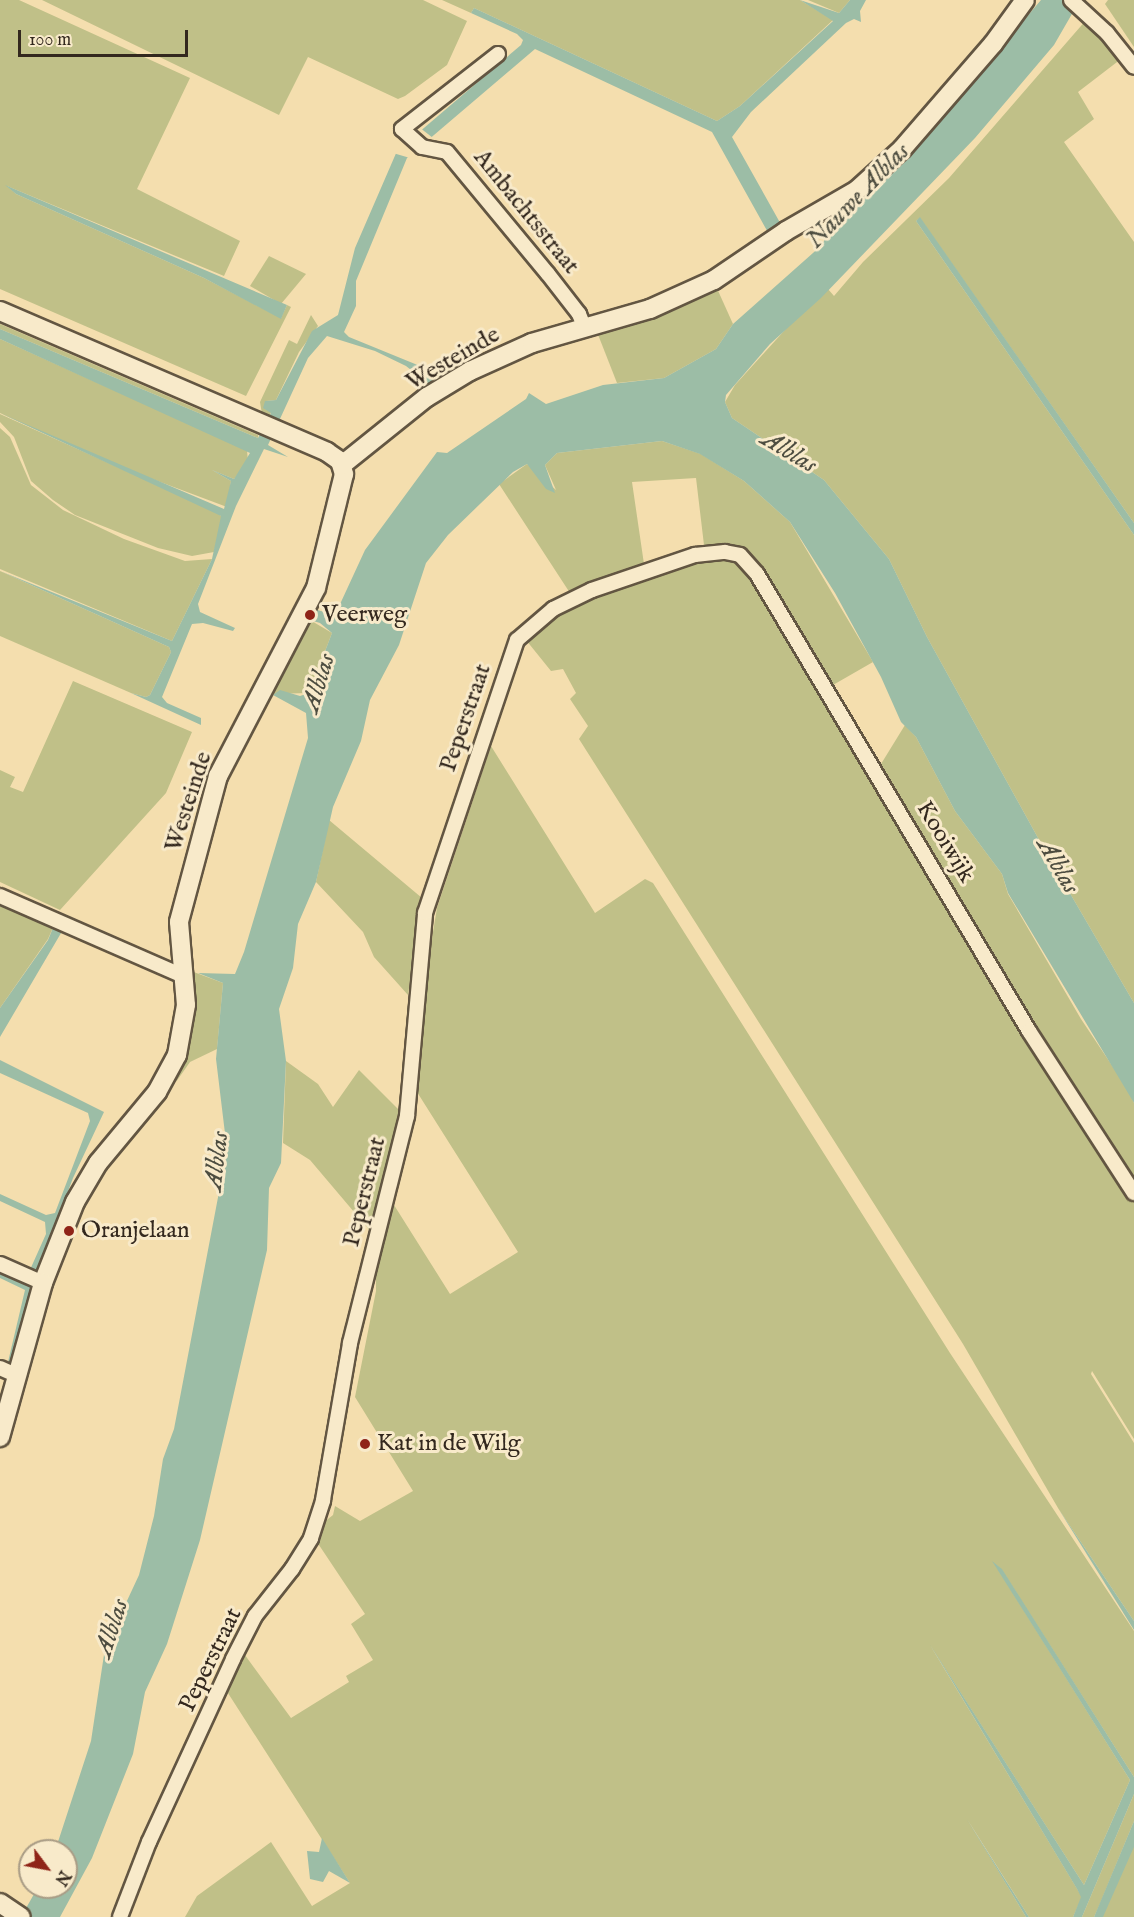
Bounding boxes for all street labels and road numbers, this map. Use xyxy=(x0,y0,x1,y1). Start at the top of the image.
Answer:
street label: Ambachtsstraat xyxy=(467,144,585,280)
street label: Westeinde xyxy=(401,321,505,397)
street label: Peperstraat xyxy=(434,660,498,776)
street label: Westeinde xyxy=(159,748,219,856)
street label: Kooiwijk xyxy=(910,796,980,888)
street label: Peperstraat xyxy=(337,1134,393,1250)
street label: Peperstraat xyxy=(174,1603,248,1717)

